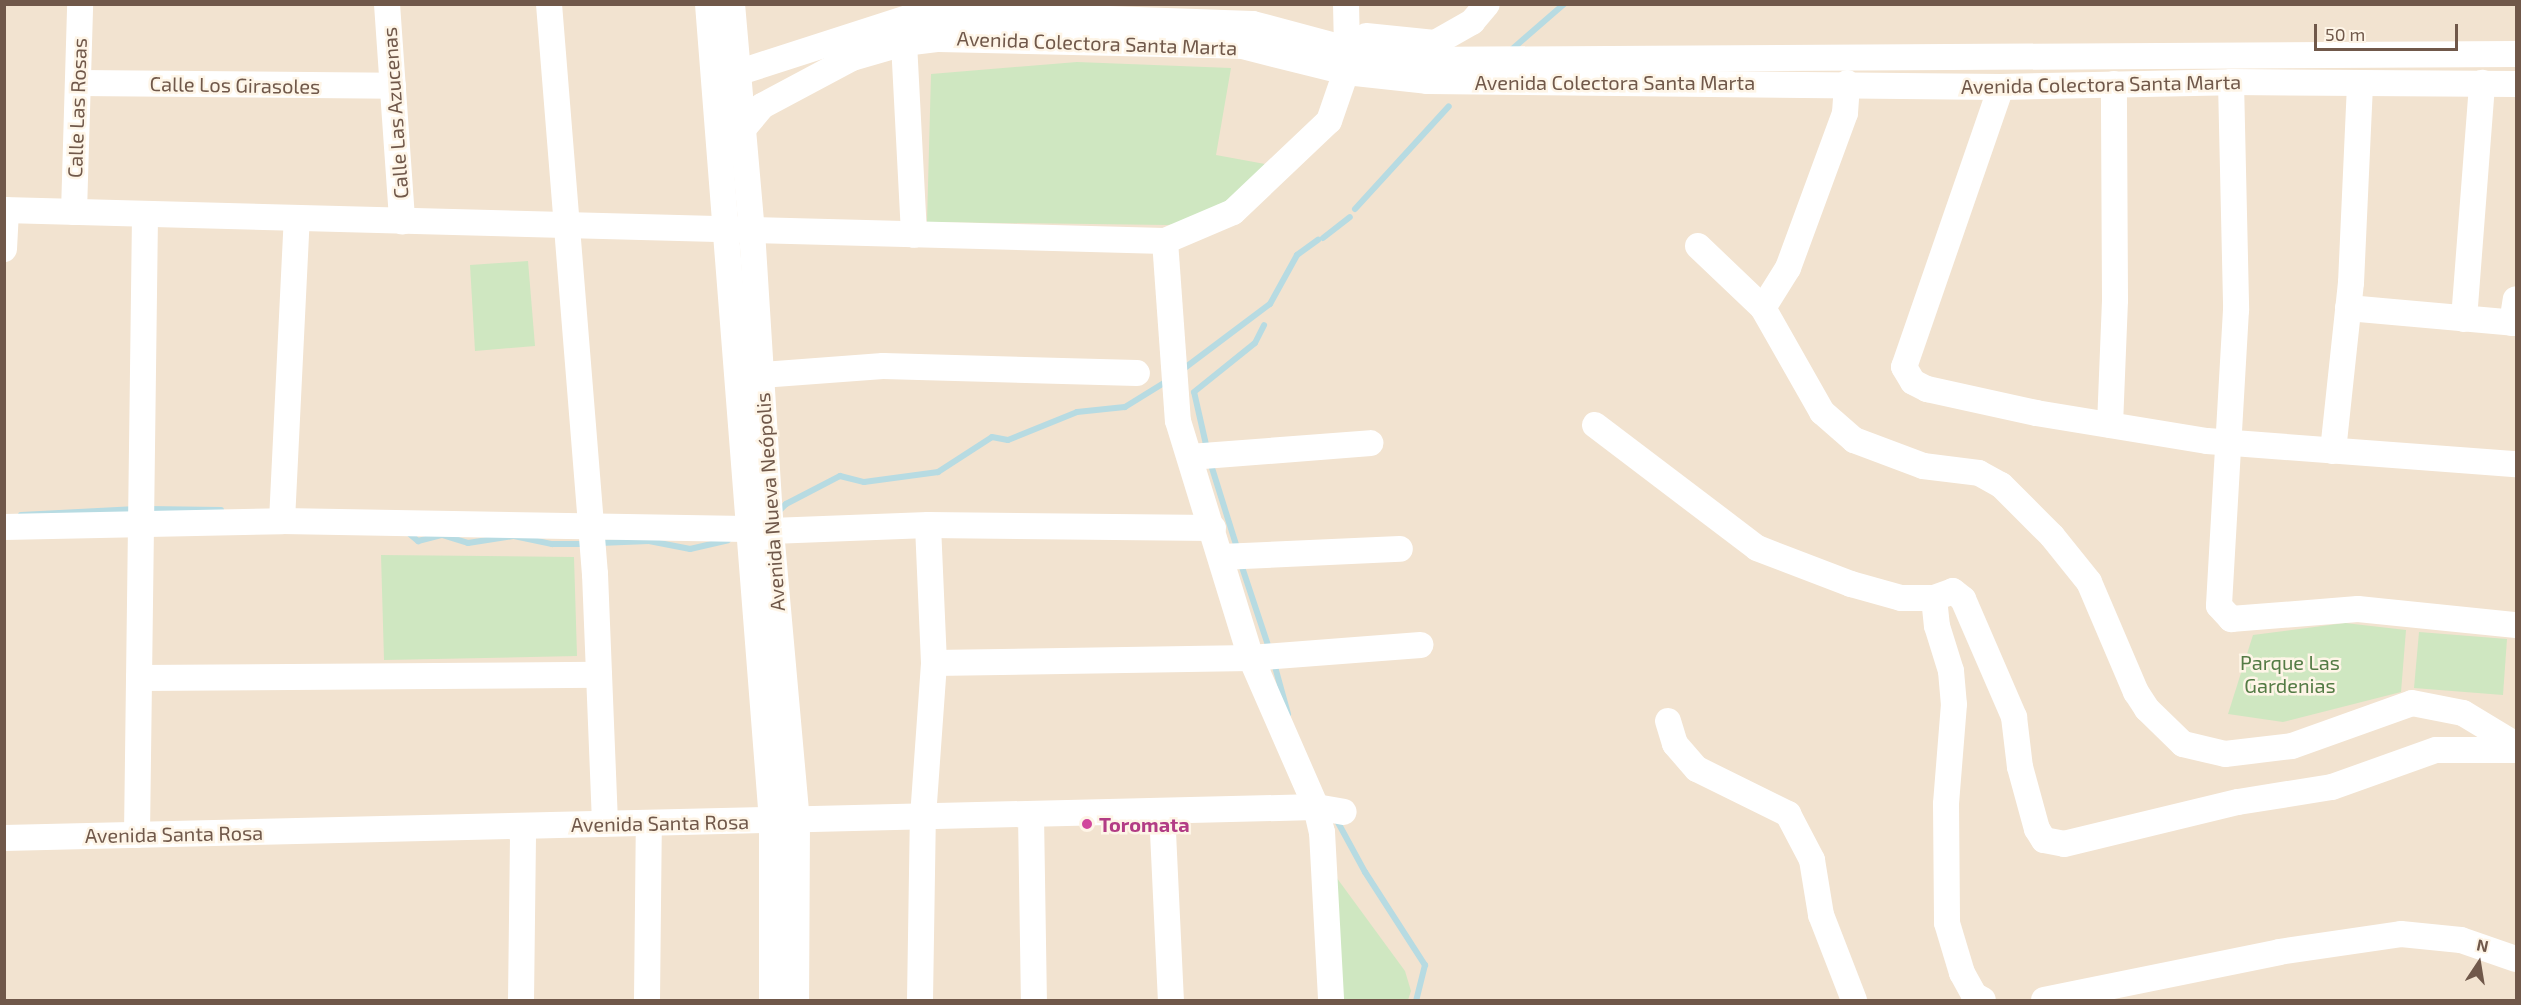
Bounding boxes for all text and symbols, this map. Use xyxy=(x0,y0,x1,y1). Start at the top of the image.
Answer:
scale bar xyxy=(2317,12,2461,50)
text: 50 m xyxy=(2325,23,2365,45)
street label: Calle Las Azucenas xyxy=(377,26,413,200)
street label: Avenida Colectora Santa Marta xyxy=(956,26,1238,60)
street label: Calle Las Rosas xyxy=(63,37,91,179)
street label: Avenida Colectora Santa Marta xyxy=(1475,70,1755,94)
street label: Avenida Colectora Santa Marta xyxy=(1961,70,2241,98)
street label: Calle Los Girasoles xyxy=(150,72,320,98)
street label: Avenida Nueva Neópolis xyxy=(750,392,790,612)
park label: Parque Las Gardenias xyxy=(2240,651,2340,698)
street label: Avenida Santa Rosa xyxy=(571,809,749,837)
place label: Toromata xyxy=(1099,812,1190,836)
marker: Toromata xyxy=(1080,817,1094,831)
street label: Avenida Santa Rosa xyxy=(85,820,263,848)
north arrow xyxy=(2449,933,2509,993)
text: N xyxy=(2475,934,2490,955)

